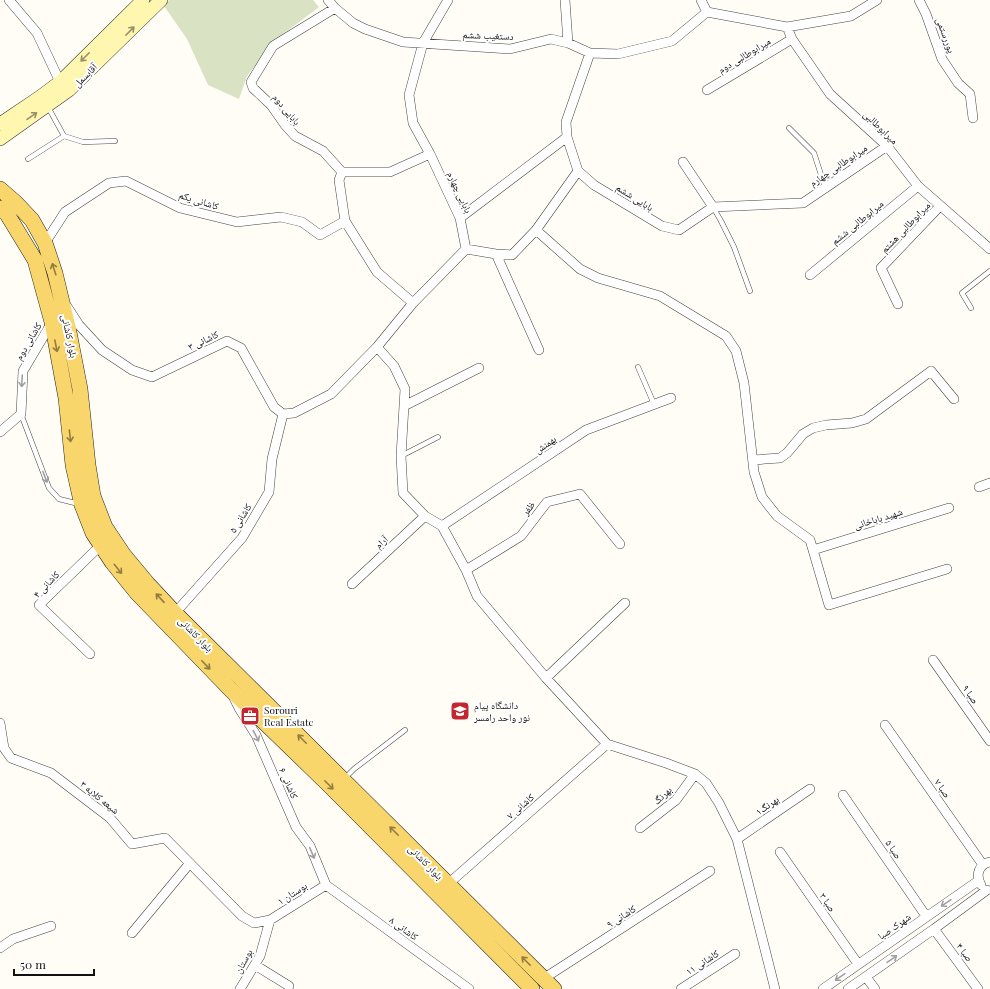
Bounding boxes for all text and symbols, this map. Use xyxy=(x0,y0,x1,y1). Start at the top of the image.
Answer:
street label: پوررستمی xyxy=(933,15,959,55)
one-way arrow xyxy=(125,26,135,36)
street label: دستغیب ششم xyxy=(462,27,514,44)
street label: میرابوطالبی دوم xyxy=(715,34,774,77)
one-way arrow xyxy=(81,52,90,62)
street label: آقابسمل xyxy=(70,60,100,90)
street label: بابایی دوم xyxy=(269,90,304,129)
street label: میرابوطالبی xyxy=(861,107,902,147)
one-way arrow xyxy=(26,112,37,120)
street label: میرابوطالبی چهارم xyxy=(806,140,871,190)
street label: بابایی چهارم xyxy=(443,169,476,216)
street label: بابایی ششم xyxy=(613,180,657,215)
street label: کاشانی یکم xyxy=(177,187,221,214)
street label: میرابوطالبی ششم xyxy=(828,196,887,248)
street label: میرابوطالبی هشتم xyxy=(877,198,934,256)
one-way arrow xyxy=(50,263,57,276)
street label: بلوار کاشانی xyxy=(59,313,81,359)
street label: کاشانی دوم xyxy=(11,320,46,363)
street label: کاشانی ۳ xyxy=(185,327,221,353)
one-way arrow xyxy=(53,339,61,352)
one-way arrow xyxy=(19,374,26,387)
one-way arrow xyxy=(66,429,74,442)
street label: بهمنش xyxy=(531,431,559,456)
one-way arrow xyxy=(41,470,49,482)
street label: ظفر xyxy=(517,498,538,519)
street label: کاشانی ۵ xyxy=(225,501,255,535)
street label: شهید باباخانی xyxy=(852,504,904,532)
street label: آرام xyxy=(371,532,392,552)
one-way arrow xyxy=(114,564,122,575)
street label: کاشانی ۴ xyxy=(30,567,62,601)
one-way arrow xyxy=(155,593,165,603)
street label: بلوار کاشانی xyxy=(175,613,217,655)
one-way arrow xyxy=(201,660,211,670)
street label: صبا ۹ xyxy=(959,682,983,706)
place label: دانشگاه پیام نور واحد رامسر xyxy=(473,698,530,724)
school or university icon: دانشگاه پیام نور واحد رامسر xyxy=(449,700,471,722)
place label: Sorouri Real Estate xyxy=(264,703,314,729)
office icon: Sorouri Real Estate xyxy=(239,705,261,727)
one-way arrow xyxy=(252,730,260,742)
one-way arrow xyxy=(297,734,307,744)
street label: کاشانی ۶ xyxy=(276,765,302,801)
street label: صبا ۷ xyxy=(931,776,955,800)
street label: شیعه کلایه ۳ xyxy=(78,777,123,817)
one-way arrow xyxy=(324,781,334,790)
street label: بهرنگ xyxy=(650,783,675,807)
street label: کاشانی ۷ xyxy=(503,790,537,822)
street label: ۱بهرنگ xyxy=(752,792,782,818)
one-way arrow xyxy=(389,826,399,836)
street label: صبا ۵ xyxy=(883,837,906,861)
street label: بلوار کاشانی xyxy=(405,841,447,883)
one-way arrow xyxy=(309,846,317,858)
street label: بوستان ۱ xyxy=(274,878,310,908)
street label: صبا ۳ xyxy=(816,890,840,914)
one-way arrow xyxy=(941,899,952,907)
street label: کاشانی ۹ xyxy=(604,901,638,931)
street label: شهرک صبا xyxy=(875,909,914,942)
street label: کاشانی ۸ xyxy=(387,913,421,943)
street label: صبا ۴ xyxy=(953,940,977,964)
street label: بوستان xyxy=(231,946,256,976)
street label: کاشانی ۱۱ xyxy=(683,946,721,978)
scale bar xyxy=(14,951,94,977)
one-way arrow xyxy=(886,955,897,963)
text: 50 m xyxy=(20,956,46,972)
one-way arrow xyxy=(521,956,531,966)
one-way arrow xyxy=(834,973,845,981)

